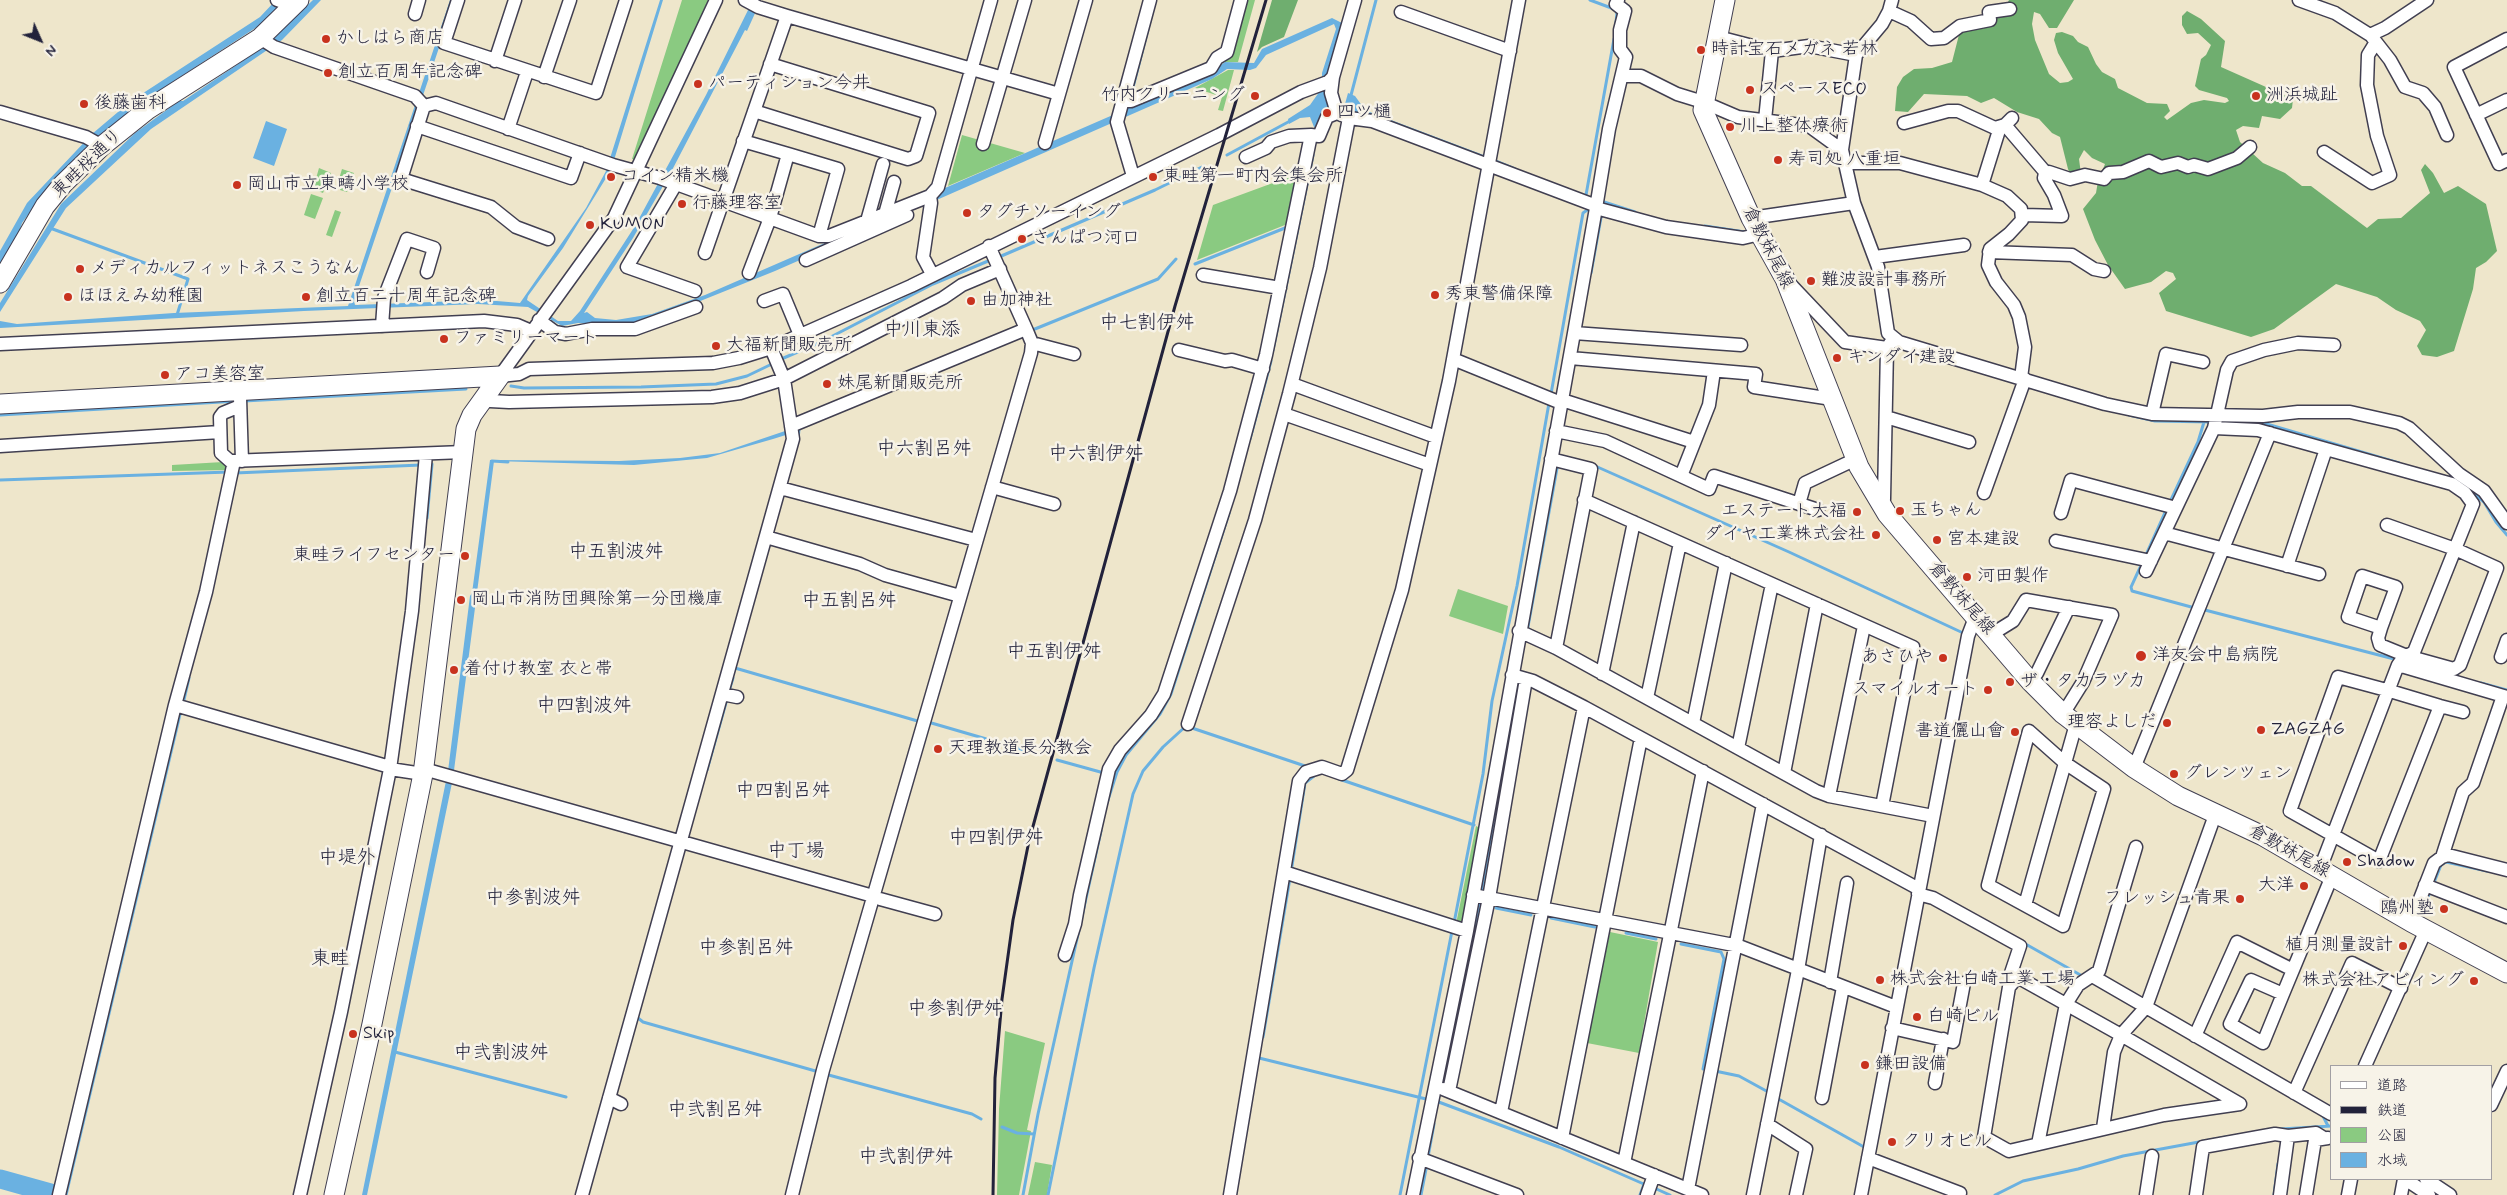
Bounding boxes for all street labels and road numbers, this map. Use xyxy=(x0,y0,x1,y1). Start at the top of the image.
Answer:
street label: 東畦桜通り xyxy=(48,125,128,203)
street label: 倉敷妹尾線 xyxy=(1737,203,1797,293)
street label: 倉敷妹尾線 xyxy=(1923,558,1999,640)
street label: 倉敷妹尾線 xyxy=(2244,821,2334,883)

